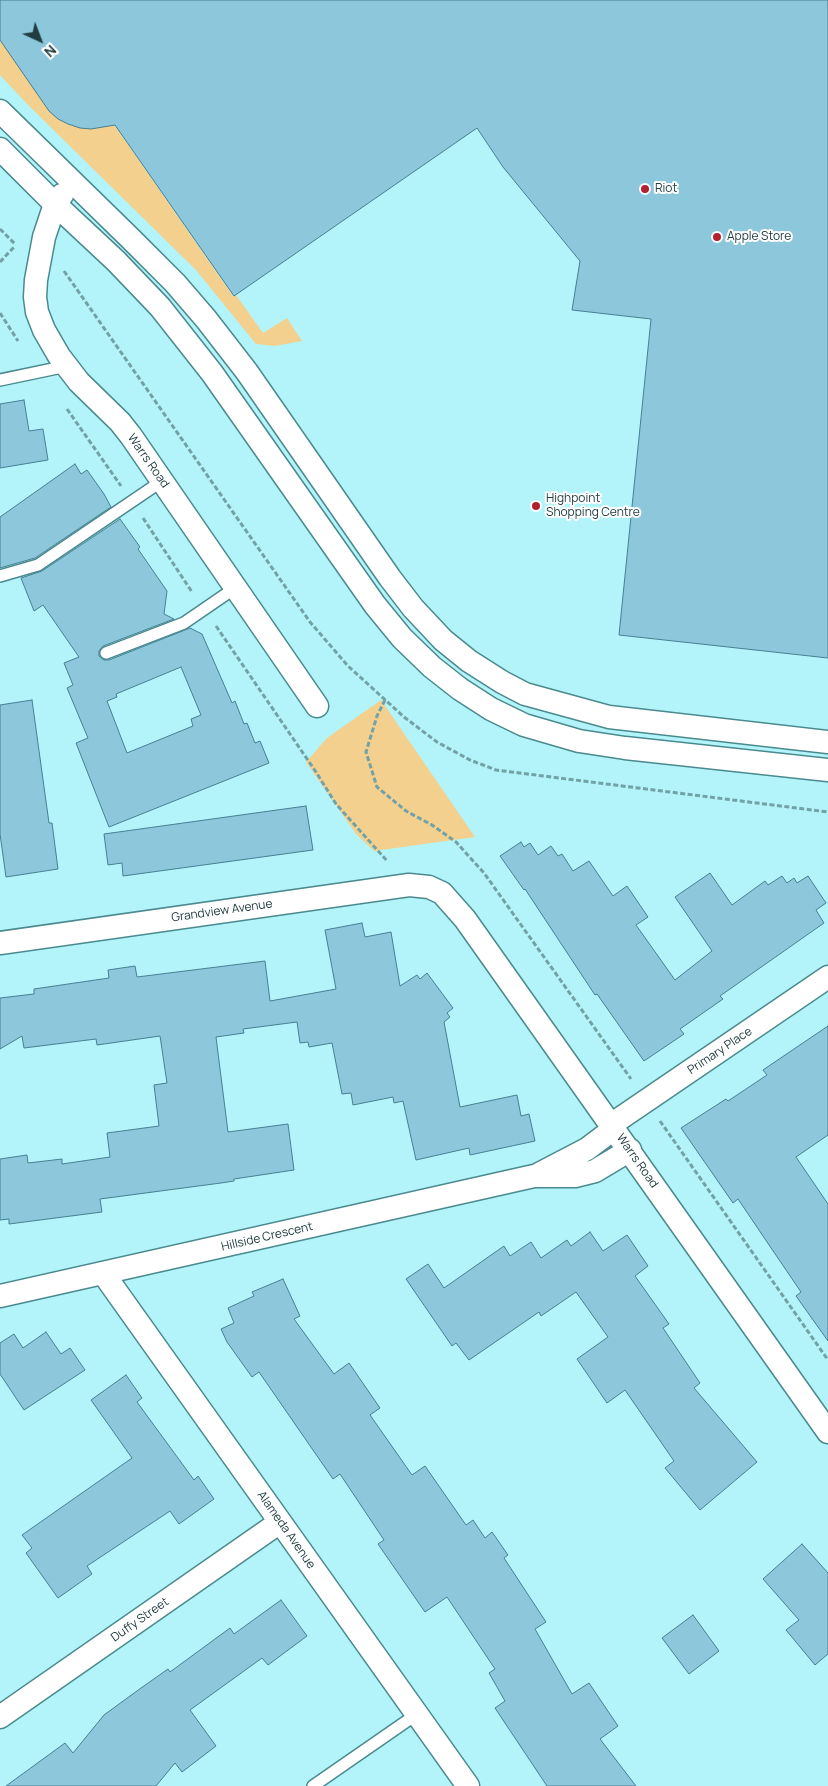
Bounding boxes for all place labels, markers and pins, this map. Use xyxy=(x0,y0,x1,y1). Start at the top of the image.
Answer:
place label: Riot xyxy=(655,182,677,196)
marker: Riot xyxy=(639,183,651,195)
place label: Apple Store xyxy=(727,230,791,244)
marker: Apple Store xyxy=(711,231,723,243)
place label: Highpoint Shopping Centre xyxy=(546,492,640,520)
marker: Highpoint Shopping Centre xyxy=(530,500,542,512)

